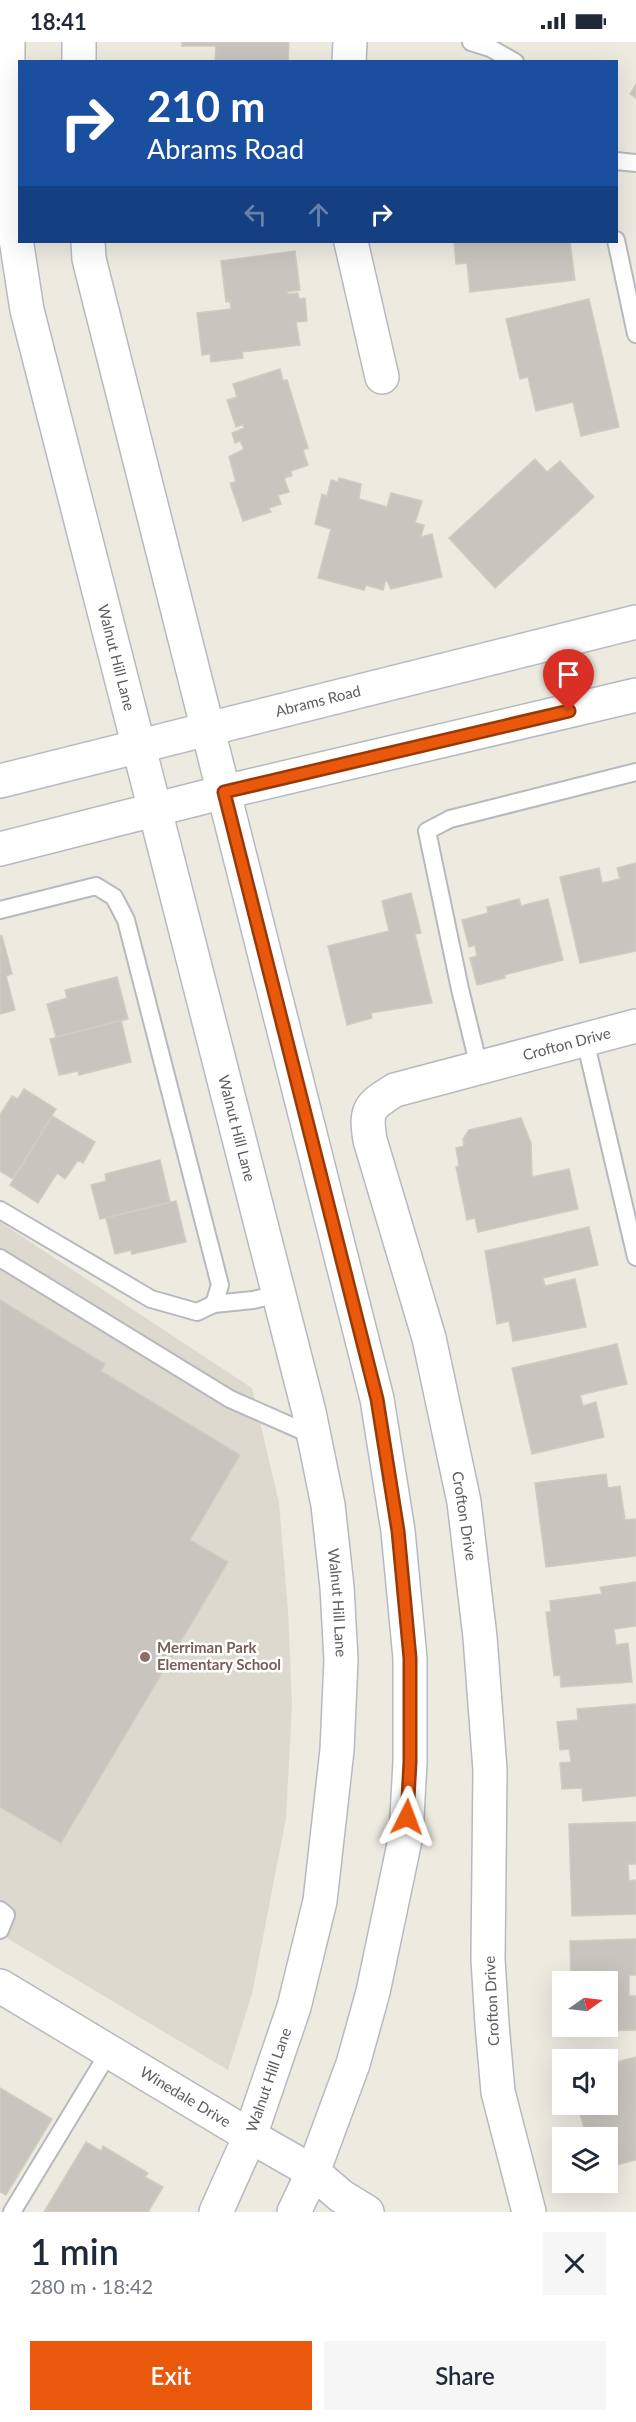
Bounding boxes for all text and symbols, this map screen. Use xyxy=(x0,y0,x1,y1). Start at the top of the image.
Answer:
text: 18:41 xyxy=(30,8,87,35)
text: 210 m xyxy=(147,81,265,131)
icon: right xyxy=(48,84,126,162)
text: Abrams Road xyxy=(147,132,304,165)
icon: left xyxy=(239,198,272,231)
icon: ahead xyxy=(302,198,335,231)
icon: right xyxy=(365,198,398,231)
street label: Walnut Hill Lane xyxy=(95,602,139,712)
pin xyxy=(543,649,594,711)
icon: arrive xyxy=(552,658,585,691)
street label: Abrams Road xyxy=(273,681,363,720)
street label: Crofton Drive xyxy=(521,1023,612,1064)
street label: Walnut Hill Lane xyxy=(215,1073,260,1183)
street label: Crofton Drive xyxy=(449,1470,481,1562)
street label: Walnut Hill Lane xyxy=(325,1547,351,1658)
place label: Merriman Park Elementary School xyxy=(157,1638,281,1673)
marker: Merriman Park Elementary School xyxy=(138,1650,152,1664)
position arrow xyxy=(375,1785,439,1849)
street label: Crofton Drive xyxy=(480,1955,502,2047)
north arrow xyxy=(552,1971,618,2037)
map controls xyxy=(552,1971,618,2193)
street label: Walnut Hill Lane xyxy=(242,2025,294,2134)
button: sound xyxy=(552,2049,618,2115)
street label: Winedale Drive xyxy=(137,2062,234,2130)
button: layers xyxy=(552,2127,618,2193)
text: 1 min xyxy=(30,2229,119,2273)
button: close xyxy=(543,2232,606,2295)
text: 280 m · 18:42 xyxy=(30,2274,153,2298)
button: Exit xyxy=(30,2341,312,2410)
button: Share xyxy=(324,2341,606,2410)

